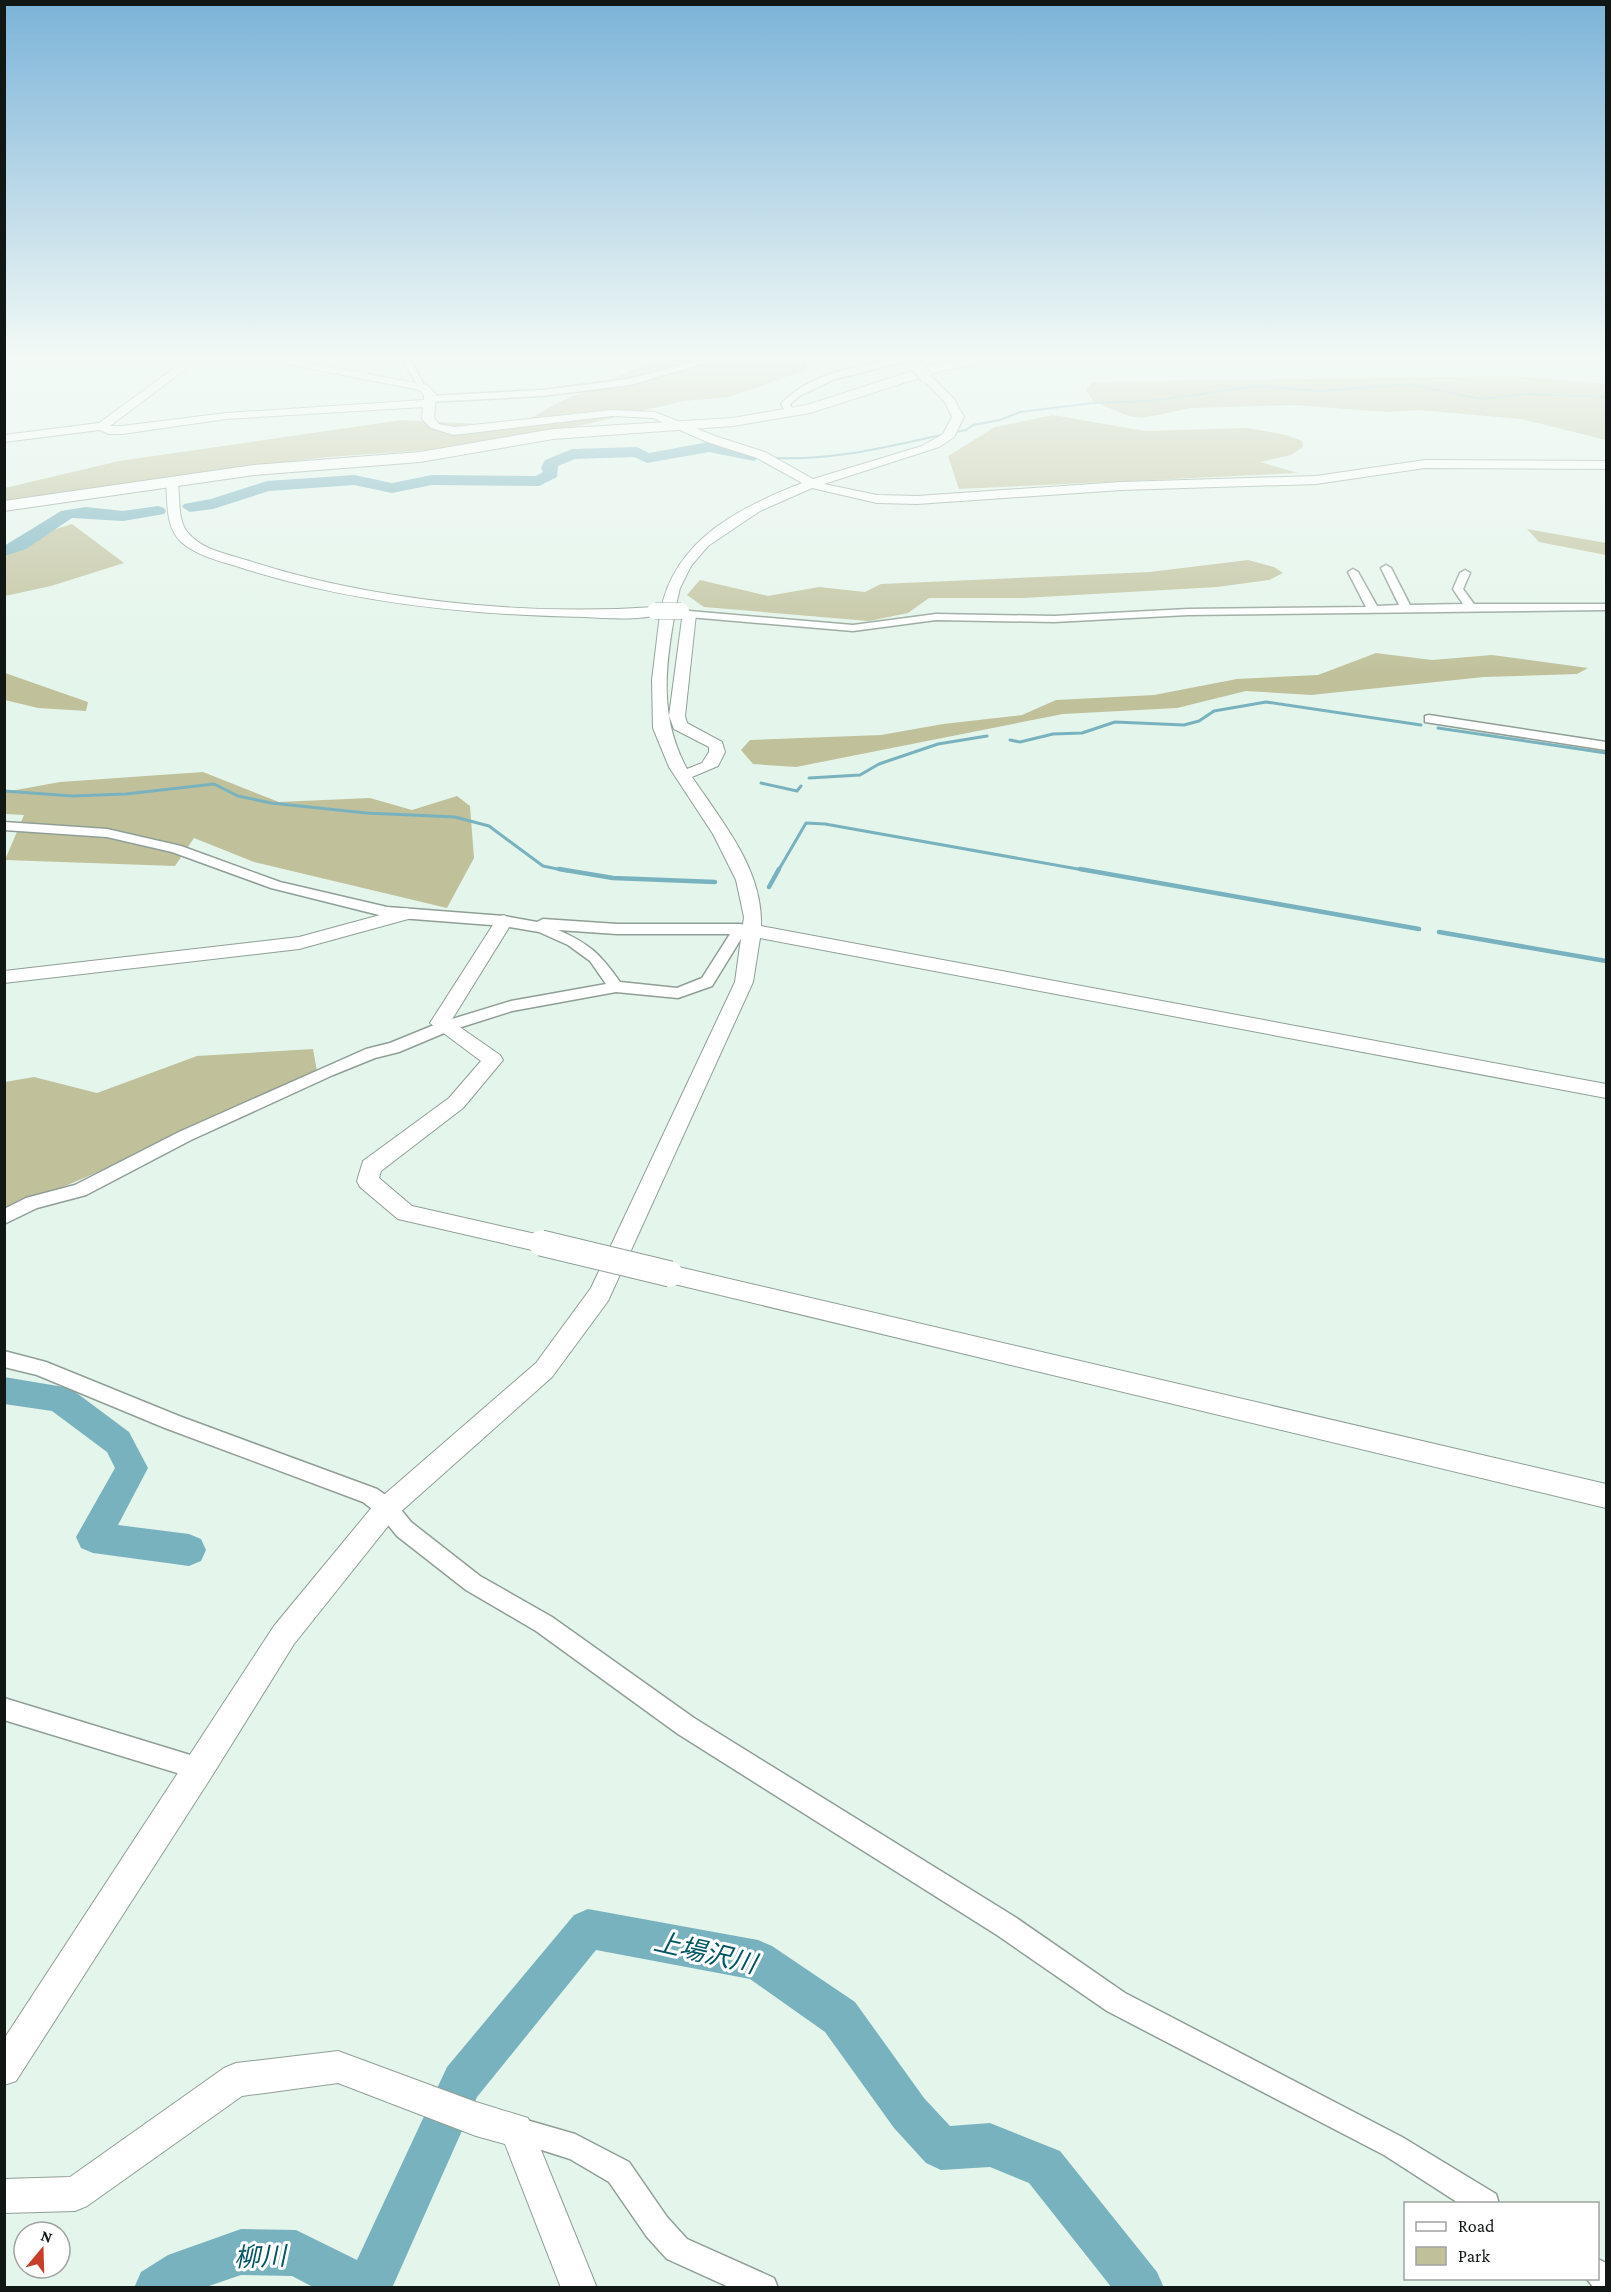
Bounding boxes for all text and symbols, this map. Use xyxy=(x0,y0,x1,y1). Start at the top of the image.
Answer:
water label: 上場沢川 xyxy=(651,1927,762,1979)
legend xyxy=(1404,2202,1599,2280)
text: Road xyxy=(1458,2216,1495,2236)
north arrow xyxy=(12,2220,72,2280)
text: N xyxy=(39,2226,55,2246)
water label: 柳川 xyxy=(234,2241,289,2272)
text: Park xyxy=(1458,2246,1490,2266)

